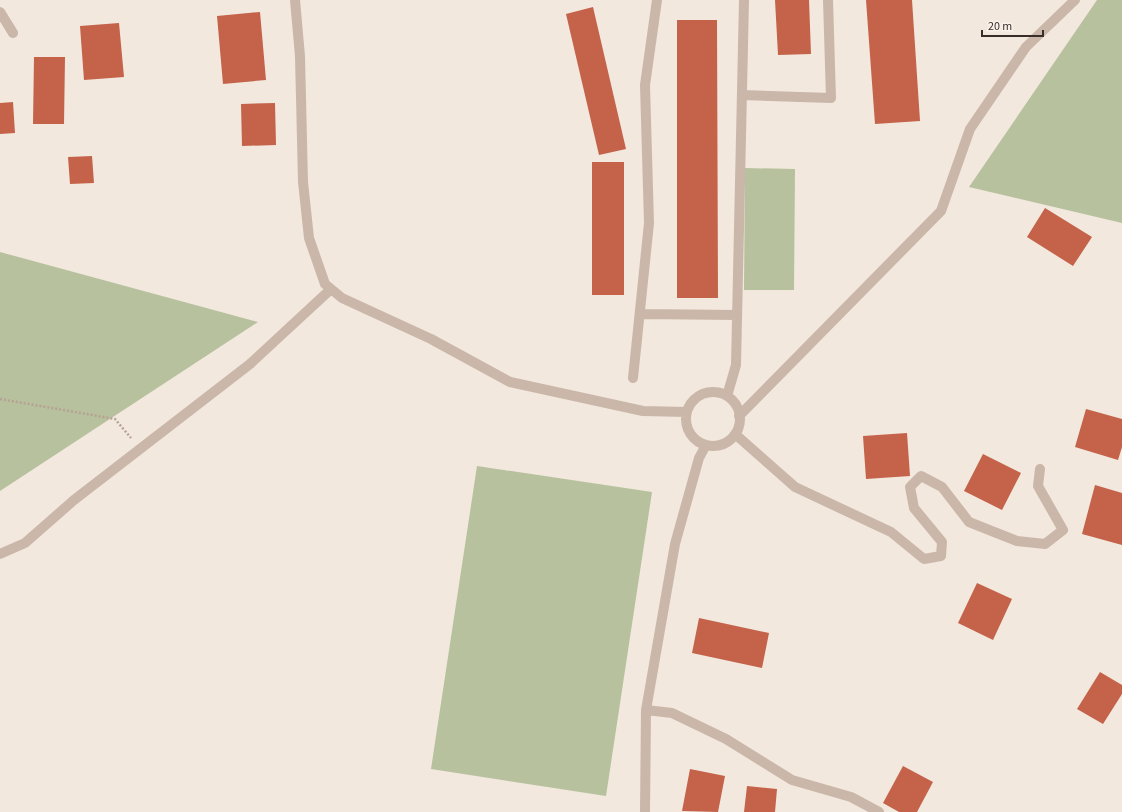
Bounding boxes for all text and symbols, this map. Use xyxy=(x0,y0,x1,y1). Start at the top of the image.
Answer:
scale bar xyxy=(982,12,1043,38)
text: 20 m xyxy=(988,18,1012,35)

